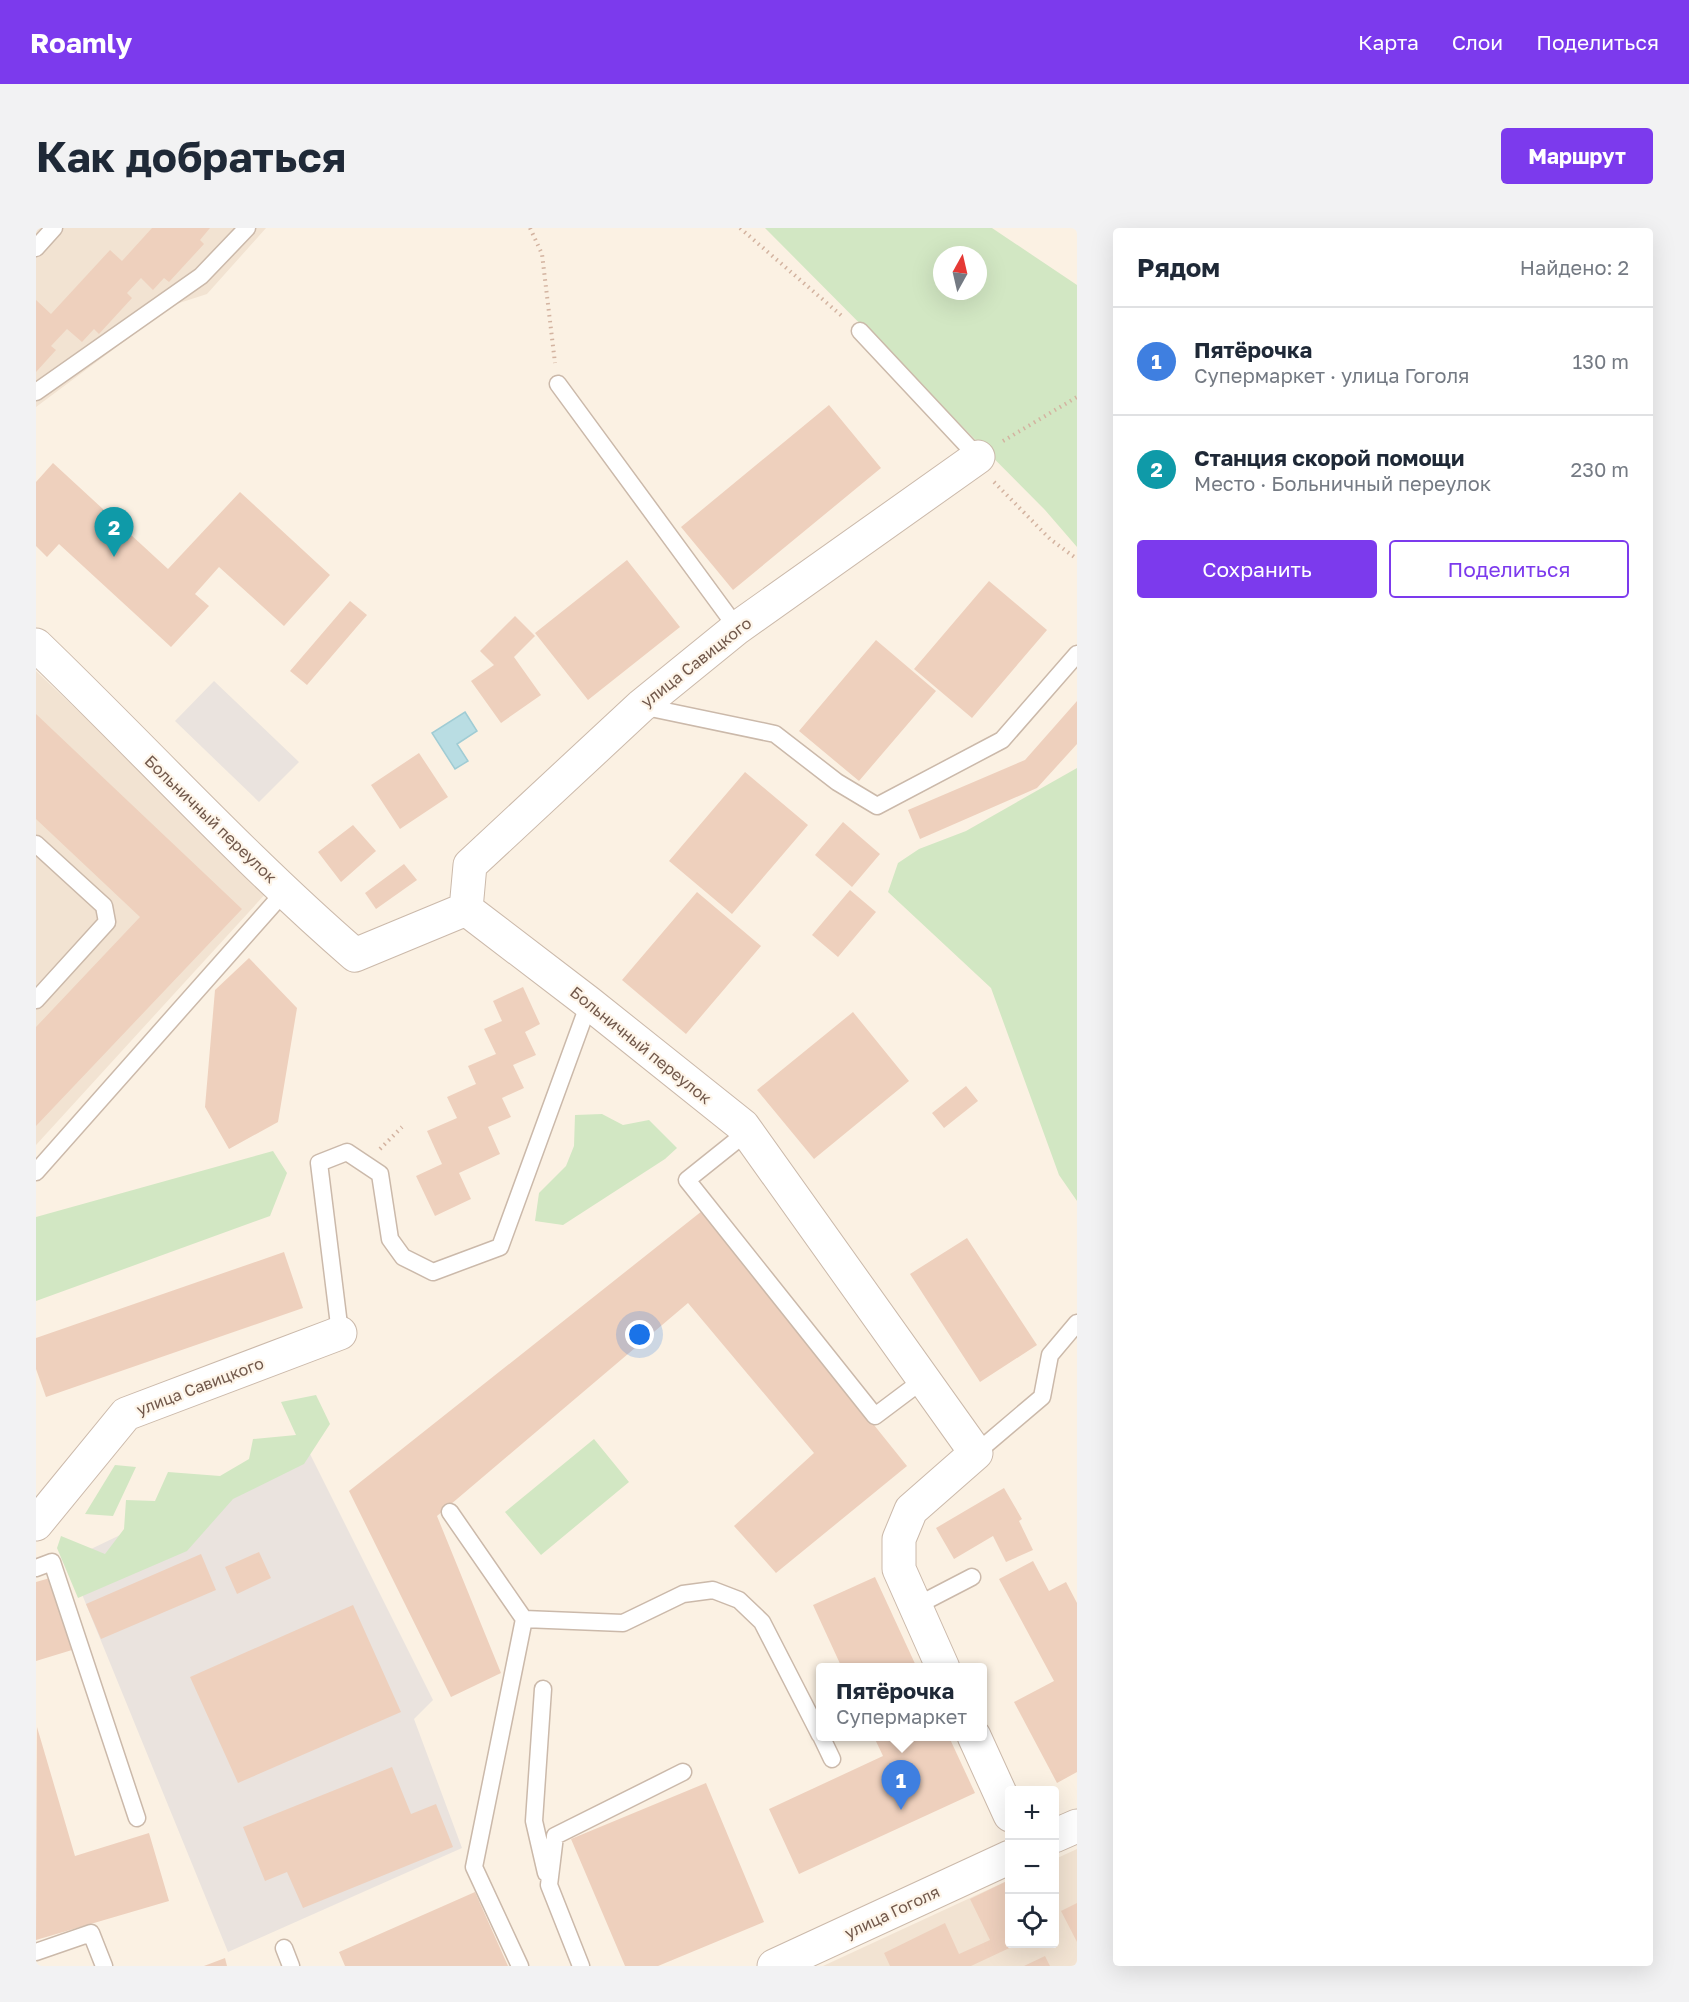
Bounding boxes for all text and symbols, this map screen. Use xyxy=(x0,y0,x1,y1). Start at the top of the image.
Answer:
text: Roamly xyxy=(30,26,132,59)
text: Карта xyxy=(1358,29,1419,55)
text: Слои xyxy=(1452,29,1503,55)
text: Поделиться xyxy=(1536,29,1659,55)
button: Маршрут xyxy=(1501,128,1653,184)
text: Как добраться xyxy=(36,131,346,181)
north arrow xyxy=(933,246,987,300)
text: Рядом xyxy=(1137,252,1220,283)
text: Найдено: 2 xyxy=(1520,255,1629,279)
text: Пятёрочка xyxy=(1194,336,1312,363)
text: 1 xyxy=(1151,349,1162,373)
text: 130 m xyxy=(1573,349,1629,373)
text: Супермаркет · улица Гоголя xyxy=(1194,363,1470,387)
text: Станция скорой помощи xyxy=(1194,444,1464,471)
text: 2 xyxy=(1150,457,1163,481)
text: 230 m xyxy=(1571,457,1629,481)
text: Место · Больничный переулок xyxy=(1194,471,1491,495)
pin: 2 xyxy=(94,508,134,557)
button: Сохранить xyxy=(1137,540,1377,598)
button: Поделиться xyxy=(1389,540,1629,598)
street label: улица Савицкого xyxy=(637,613,755,711)
street label: Больничный переулок xyxy=(141,751,281,887)
street label: Больничный переулок xyxy=(566,982,716,1108)
your location xyxy=(625,1320,654,1349)
street label: улица Савицкого xyxy=(133,1353,267,1419)
popup xyxy=(816,1663,987,1741)
text: Пятёрочка xyxy=(836,1677,954,1704)
text: Супермаркет xyxy=(836,1704,967,1728)
pin: 1 xyxy=(882,1760,920,1810)
map controls xyxy=(1005,1786,1059,1948)
button: + xyxy=(1005,1786,1059,1840)
button: − xyxy=(1005,1840,1059,1894)
street label: улица Гоголя xyxy=(841,1881,943,1943)
button: locate xyxy=(1005,1894,1059,1948)

